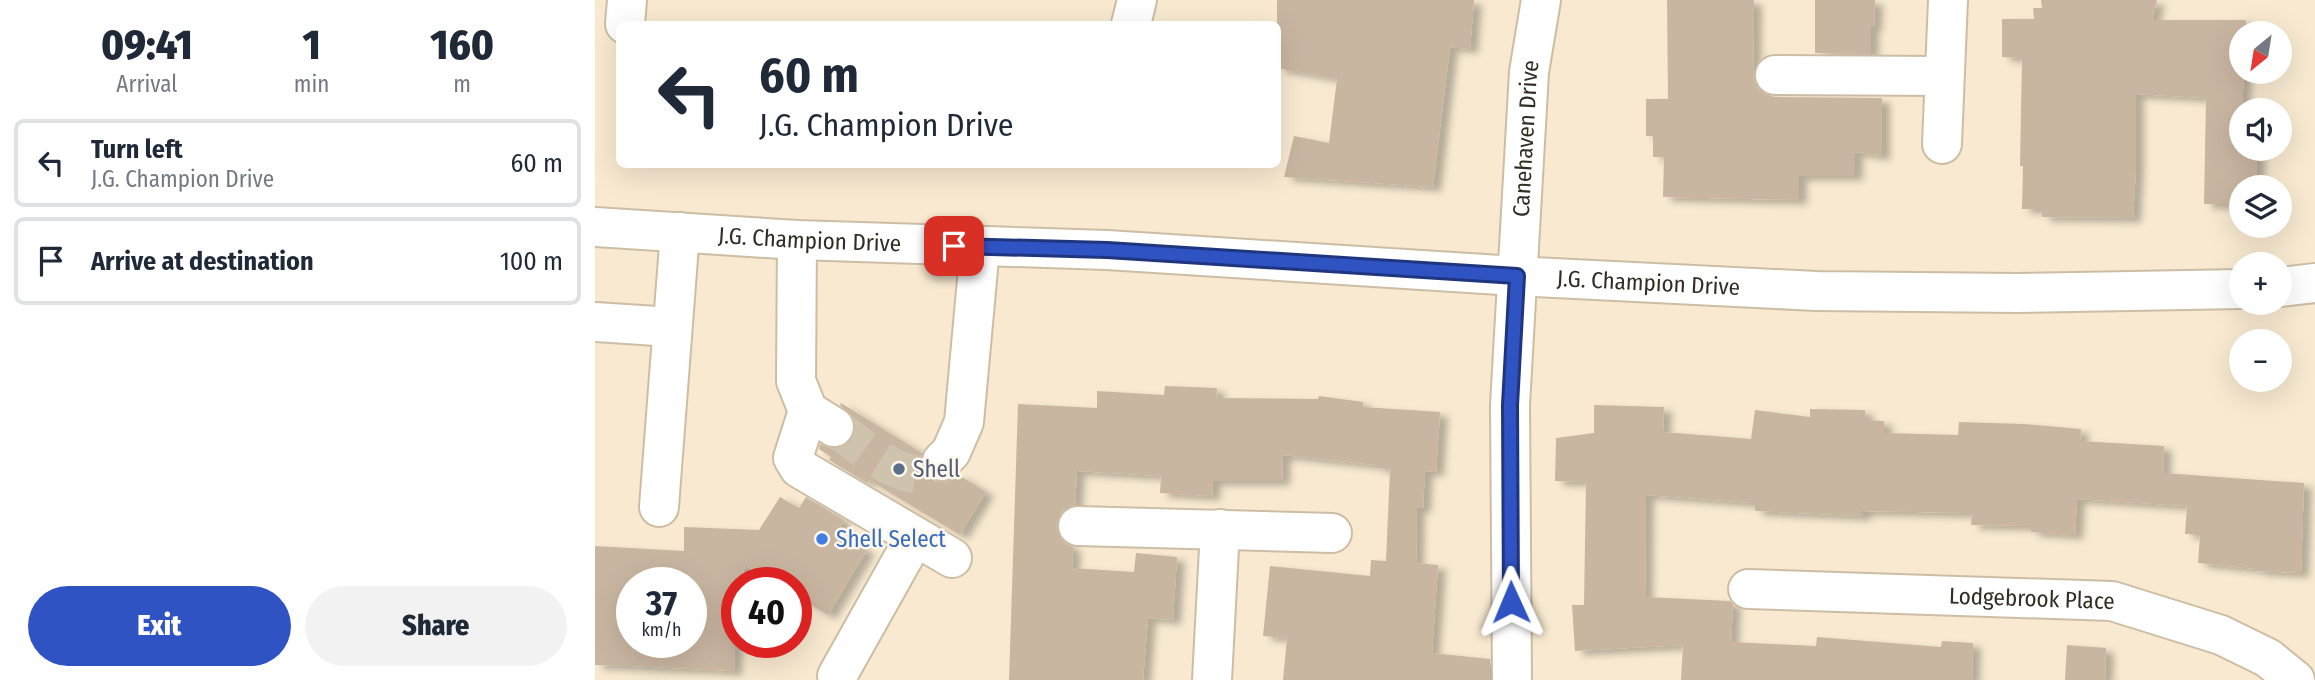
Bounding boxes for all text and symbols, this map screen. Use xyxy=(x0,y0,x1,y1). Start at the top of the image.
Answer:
text: 09:41 xyxy=(101,20,193,70)
text: 1 xyxy=(302,20,321,70)
text: 160 xyxy=(430,20,494,70)
north arrow xyxy=(2229,21,2293,84)
map controls xyxy=(2229,21,2292,392)
text: 60 m xyxy=(759,46,859,105)
icon: left xyxy=(644,49,735,140)
street label: Canehaven Drive xyxy=(1507,58,1545,218)
text: Arrival xyxy=(116,70,177,98)
text: min xyxy=(294,70,329,98)
text: m xyxy=(453,70,471,98)
button: sound xyxy=(2229,98,2292,161)
text: J.G. Champion Drive xyxy=(759,106,1014,144)
text: Turn left xyxy=(91,134,183,165)
icon: left xyxy=(32,144,70,182)
text: 60 m xyxy=(510,148,563,179)
text: J.G. Champion Drive xyxy=(91,165,274,193)
button: layers xyxy=(2229,175,2292,238)
pin xyxy=(924,216,984,276)
street label: J.G. Champion Drive xyxy=(717,221,902,257)
icon: arrive xyxy=(935,227,973,265)
icon: arrive xyxy=(32,242,70,280)
text: Arrive at destination xyxy=(91,246,314,277)
text: 100 m xyxy=(500,246,563,277)
button: + xyxy=(2229,252,2292,315)
street label: J.G. Champion Drive xyxy=(1556,264,1741,301)
button: − xyxy=(2229,329,2292,392)
place label: Shell xyxy=(913,455,960,483)
marker: Shell xyxy=(891,461,907,477)
place label: Shell Select xyxy=(836,525,946,553)
marker: Shell Select xyxy=(814,531,830,547)
position arrow xyxy=(1474,565,1548,639)
speed limit sign: 40 xyxy=(721,567,812,658)
text: 37 xyxy=(646,582,677,624)
street label: Lodgebrook Place xyxy=(1949,582,2115,615)
button: Exit xyxy=(28,586,291,666)
button: Share xyxy=(305,586,567,666)
text: km/h xyxy=(641,619,682,641)

